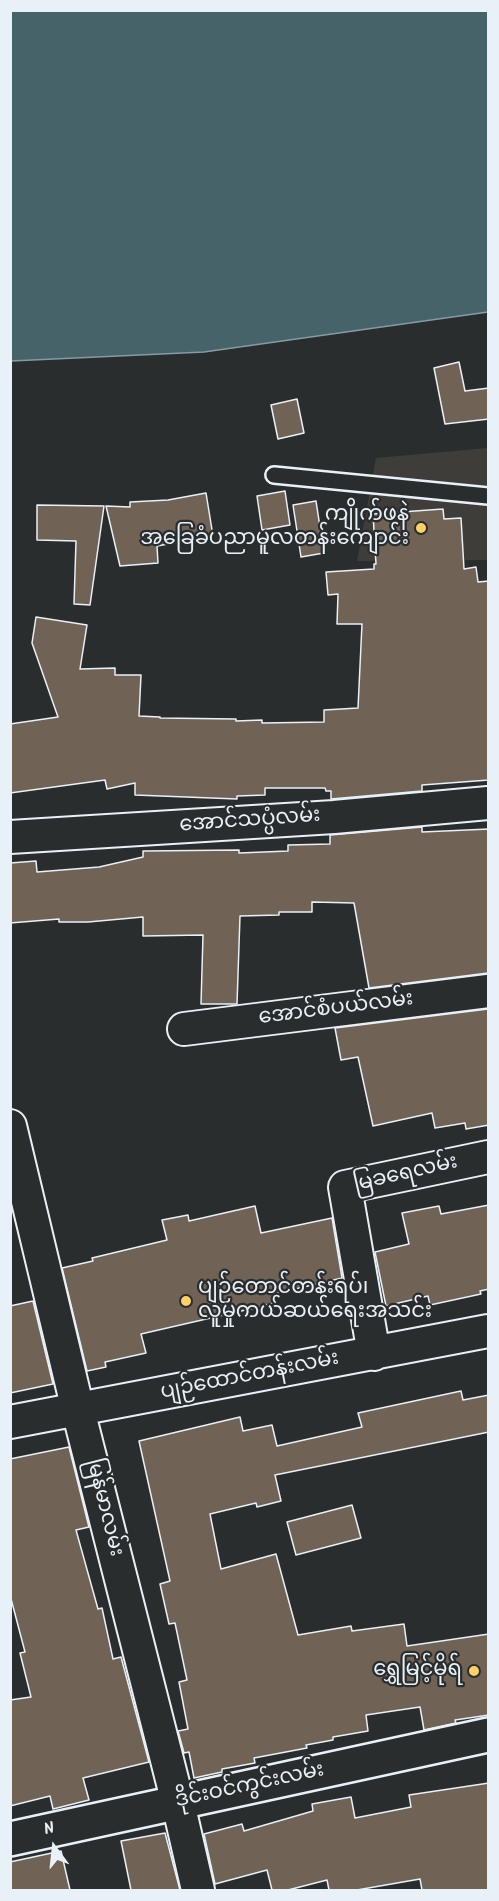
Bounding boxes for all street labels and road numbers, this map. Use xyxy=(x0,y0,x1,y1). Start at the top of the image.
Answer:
street label: အောင်သပ္ပံလမ်း xyxy=(179,804,321,840)
street label: အောင်စံပယ်လမ်း xyxy=(257,988,415,1032)
street label: မြခရေလမ်း xyxy=(352,1151,460,1199)
street label: ပျဉ်ထောင်တန်းလမ်း xyxy=(159,1347,341,1407)
street label: မြန်မာလမ်း xyxy=(79,1457,127,1559)
street label: ဒိုင်းဝင်ကွင်းလမ်း xyxy=(173,1759,327,1815)

